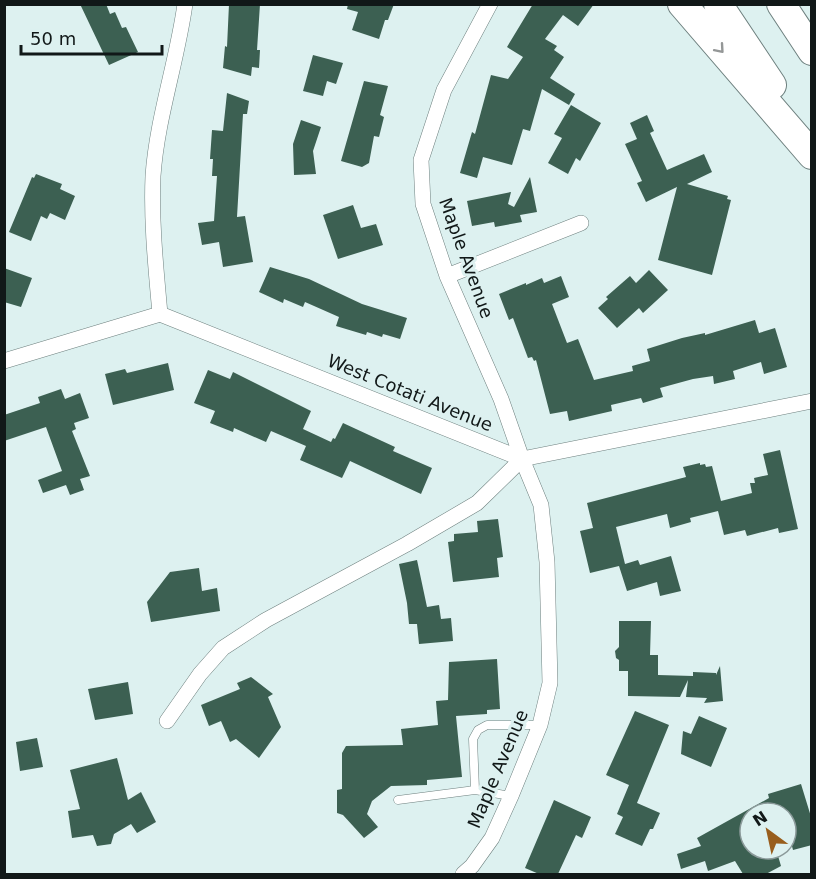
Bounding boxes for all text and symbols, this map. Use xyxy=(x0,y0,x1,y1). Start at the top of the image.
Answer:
scale bar xyxy=(21,18,162,56)
text: 50 m xyxy=(30,28,76,49)
one-way arrow xyxy=(713,42,724,53)
street label: Maple Avenue xyxy=(435,195,498,321)
street label: West Cotati Avenue xyxy=(325,350,496,435)
street label: Maple Avenue xyxy=(463,706,532,831)
north arrow xyxy=(738,801,798,861)
text: N xyxy=(749,807,771,830)

